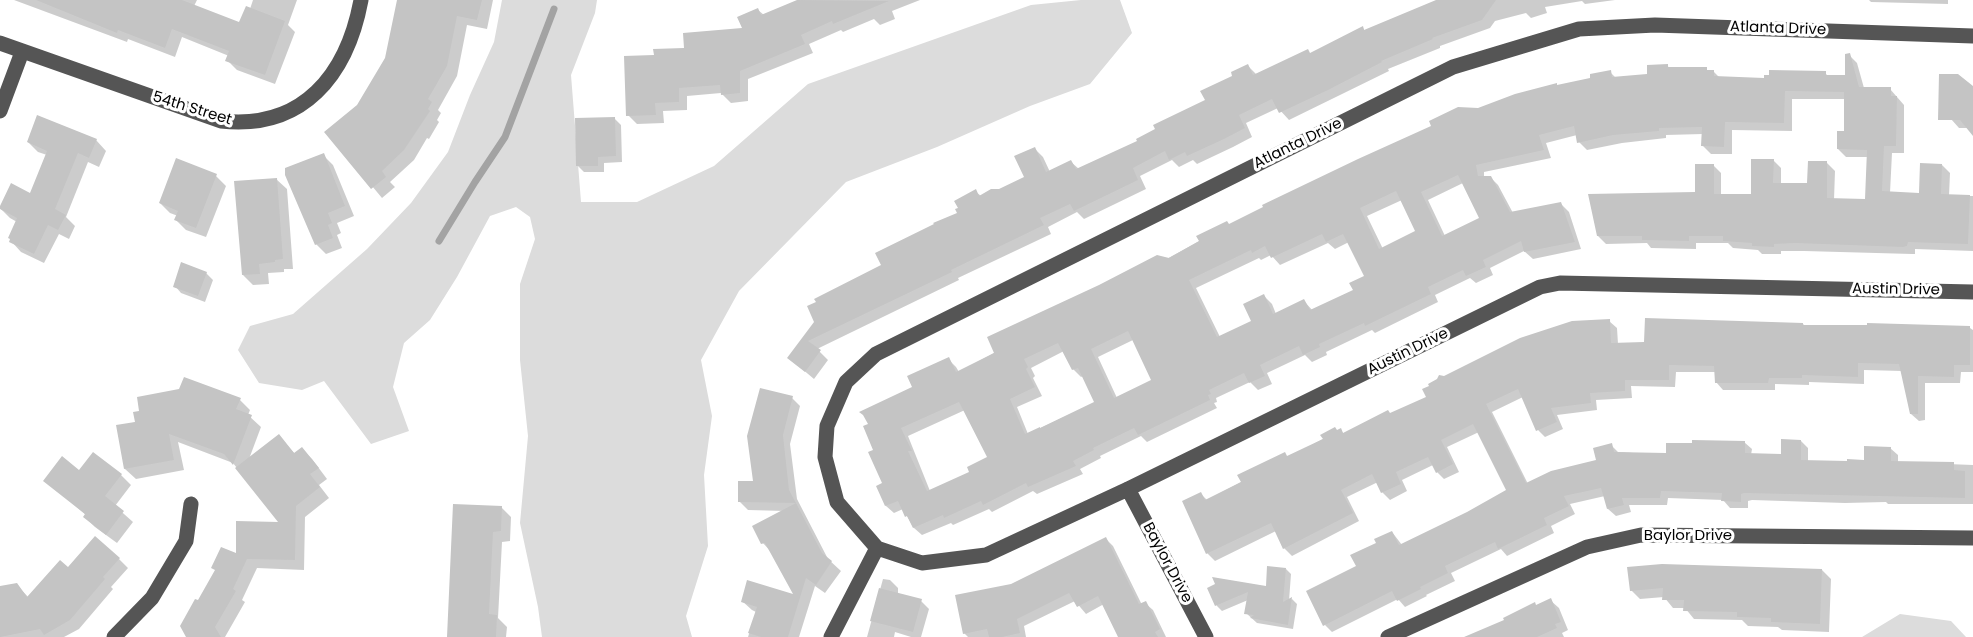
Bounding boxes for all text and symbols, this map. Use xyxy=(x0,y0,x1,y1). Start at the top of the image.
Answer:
street label: Atlanta Drive xyxy=(1730,18,1826,40)
street label: 54th Street xyxy=(150,88,234,130)
street label: Atlanta Drive xyxy=(1251,115,1345,173)
street label: Austin Drive xyxy=(1852,280,1940,300)
street label: Austin Drive xyxy=(1365,325,1451,379)
street label: Baylor Drive xyxy=(1138,520,1196,606)
street label: Baylor Drive xyxy=(1644,527,1732,545)

